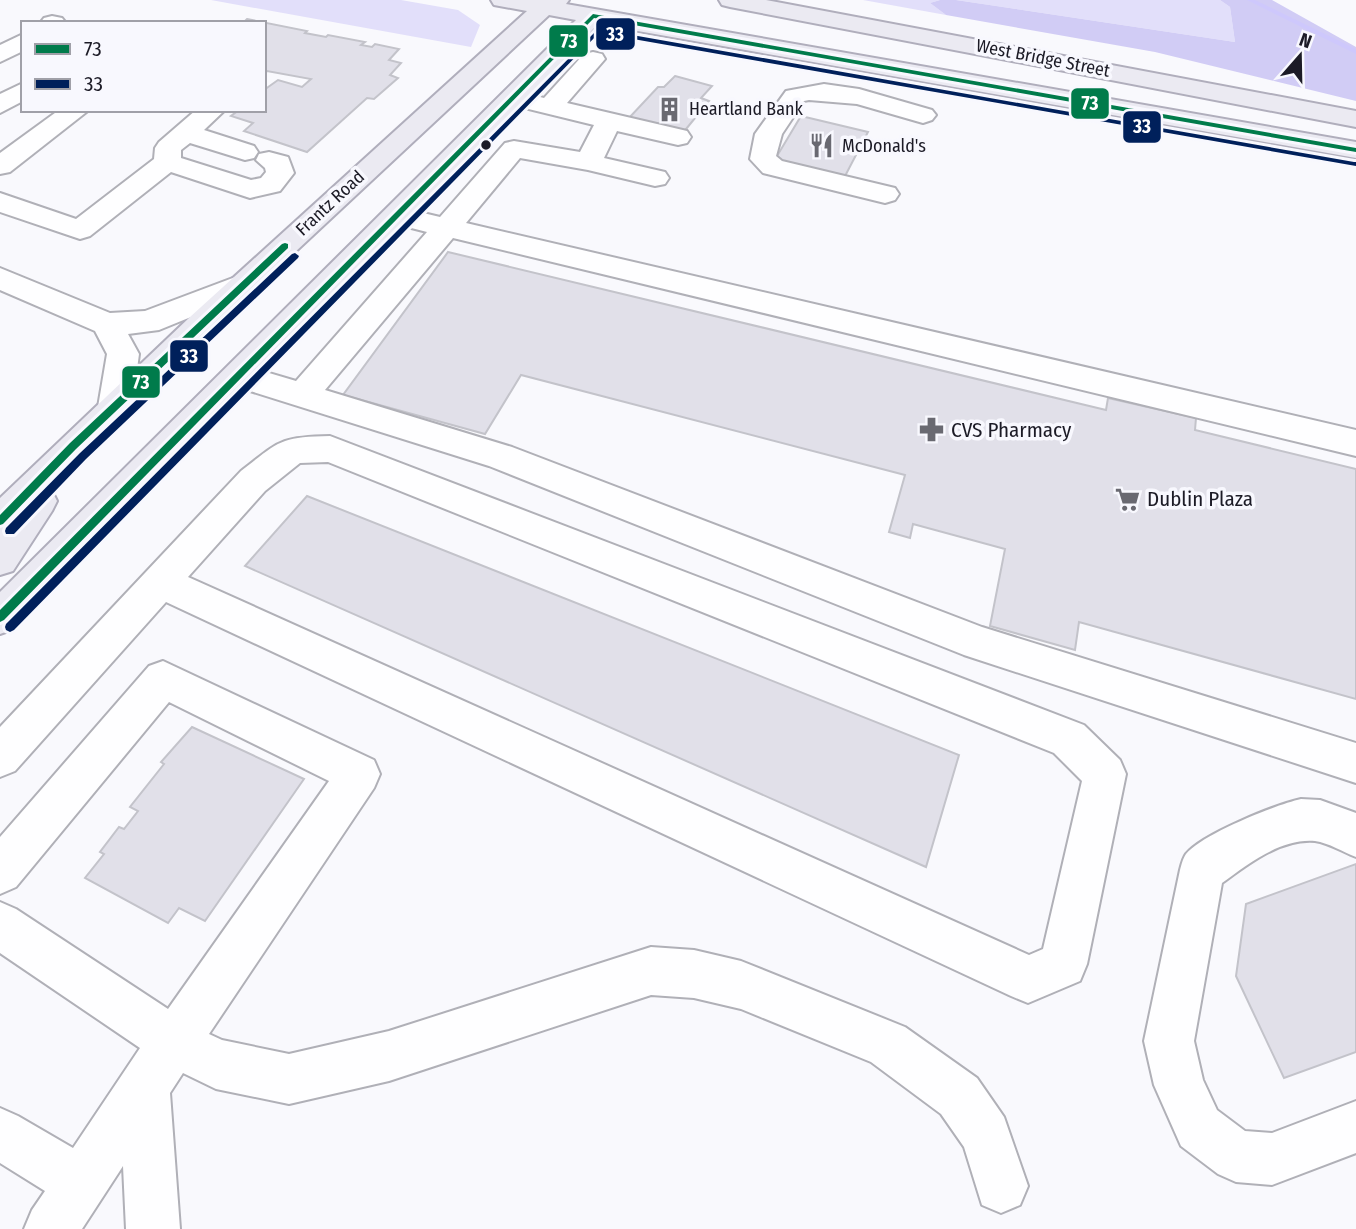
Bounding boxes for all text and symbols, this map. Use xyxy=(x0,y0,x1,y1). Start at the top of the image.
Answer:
line badge: 33 xyxy=(595,17,636,51)
legend xyxy=(21,21,266,112)
north arrow xyxy=(1265,21,1335,91)
text: 33 xyxy=(605,23,624,46)
line badge: 73 xyxy=(548,24,589,58)
text: N xyxy=(1296,28,1315,53)
text: 73 xyxy=(560,30,578,53)
street label: West Bridge Street xyxy=(974,34,1112,82)
text: 73 xyxy=(84,36,102,62)
text: 33 xyxy=(84,71,103,97)
line badge: 73 xyxy=(1070,87,1110,120)
text: 73 xyxy=(1081,92,1099,115)
building icon: Heartland Bank xyxy=(655,95,683,123)
place label: Heartland Bank xyxy=(689,98,803,120)
line badge: 33 xyxy=(1122,110,1162,144)
text: 33 xyxy=(1132,115,1151,138)
restaurant icon: McDonald's xyxy=(808,132,836,160)
place label: McDonald's xyxy=(842,135,926,157)
unlabelled marker xyxy=(479,138,493,152)
street label: Frantz Road xyxy=(291,166,369,240)
line badge: 33 xyxy=(169,339,209,373)
text: 33 xyxy=(179,345,198,368)
line badge: 73 xyxy=(121,365,161,399)
text: 73 xyxy=(132,371,150,394)
pharmacy icon: CVS Pharmacy xyxy=(917,416,945,444)
place label: CVS Pharmacy xyxy=(951,417,1072,443)
supermarket icon: Dublin Plaza xyxy=(1113,485,1141,513)
place label: Dublin Plaza xyxy=(1147,486,1253,512)

